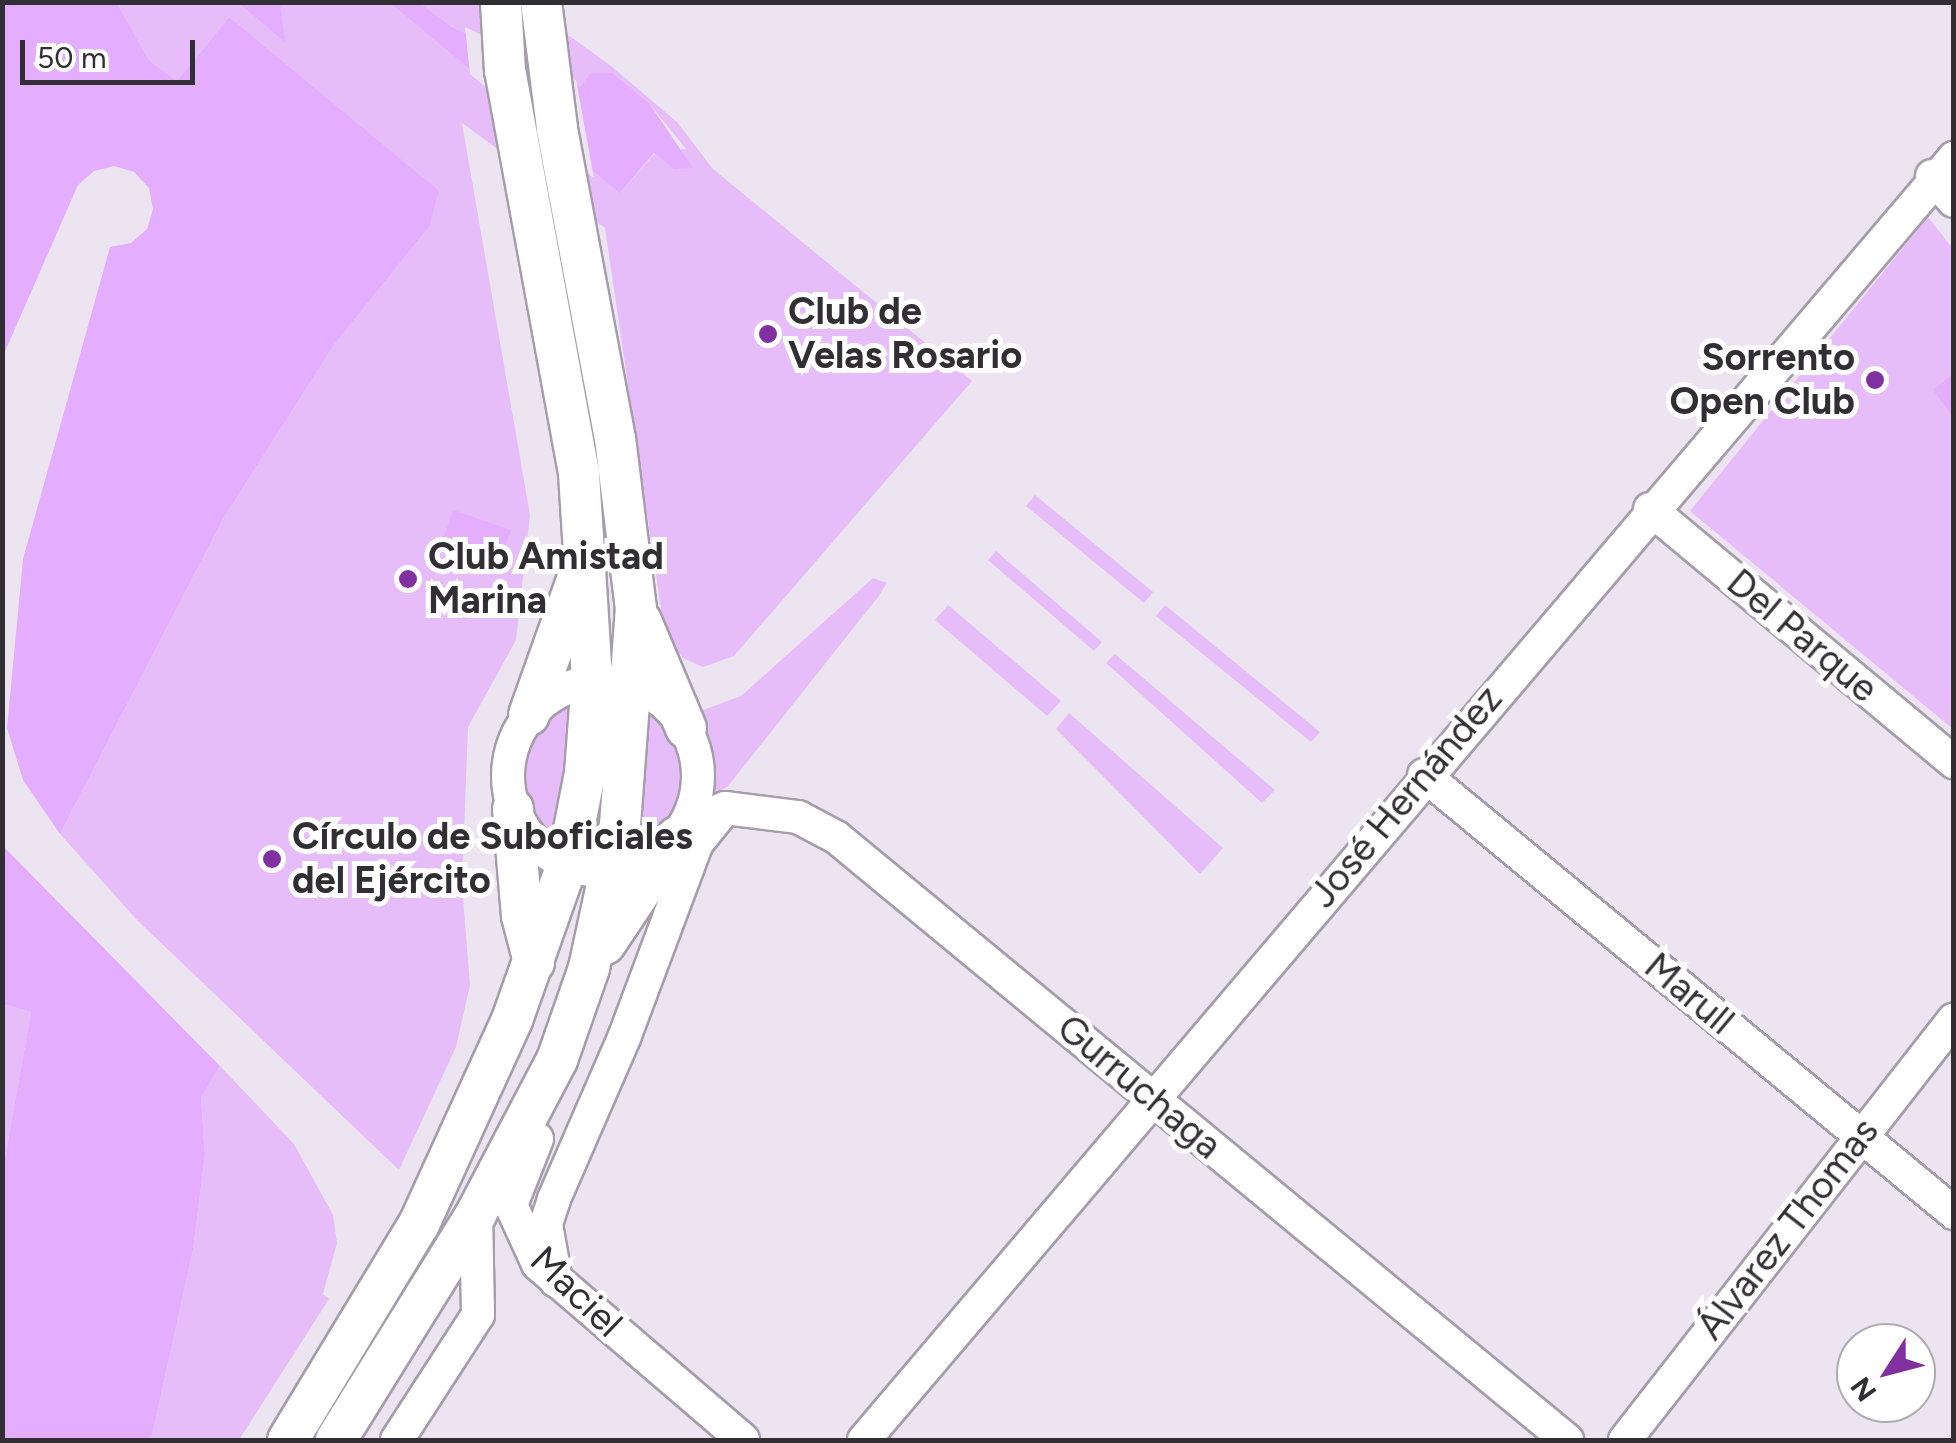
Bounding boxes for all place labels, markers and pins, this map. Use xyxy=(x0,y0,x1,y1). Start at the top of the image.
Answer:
place label: Club de Velas Rosario xyxy=(788,289,1022,378)
marker: Club de Velas Rosario xyxy=(757,323,779,345)
place label: Sorrento Open Club xyxy=(1669,335,1855,424)
marker: Sorrento Open Club xyxy=(1864,369,1886,391)
place label: Club Amistad Marina xyxy=(428,534,664,624)
marker: Club Amistad Marina xyxy=(397,568,419,590)
place label: Círculo de Suboficiales del Ejército xyxy=(292,814,693,904)
marker: Círculo de Suboficiales del Ejército xyxy=(261,848,283,870)

